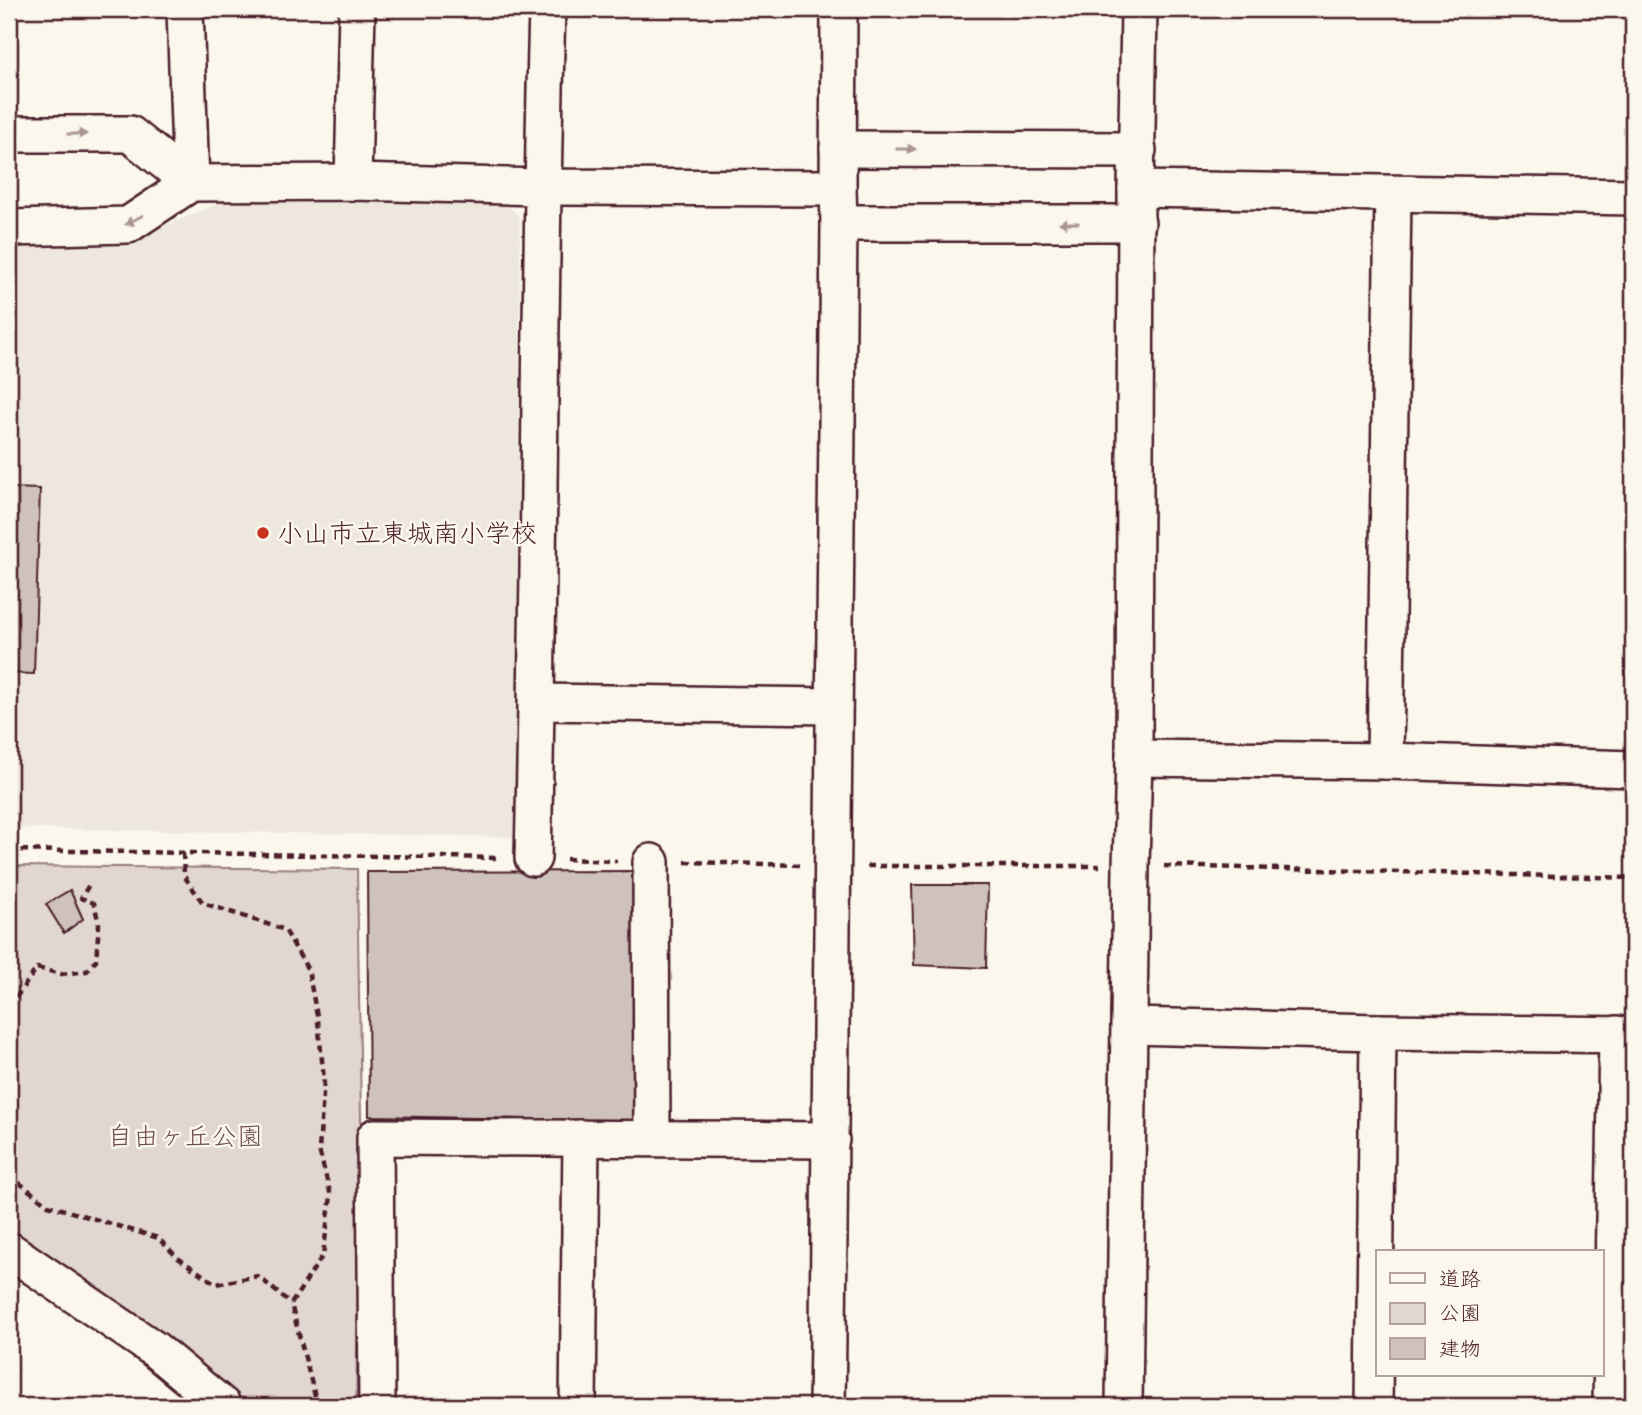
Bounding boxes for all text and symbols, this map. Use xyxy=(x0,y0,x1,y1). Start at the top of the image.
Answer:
one-way arrow xyxy=(66,128,88,140)
one-way arrow xyxy=(896,143,918,155)
one-way arrow xyxy=(123,213,143,225)
one-way arrow xyxy=(1058,217,1080,229)
place label: 小山市立東城南小学校 xyxy=(277,520,537,553)
marker: 小山市立東城南小学校 xyxy=(255,525,271,541)
park label: 自由ヶ丘公園 xyxy=(107,1123,263,1156)
legend xyxy=(1376,1250,1604,1376)
text: 道路 xyxy=(1439,1269,1481,1295)
text: 公園 xyxy=(1439,1304,1481,1329)
text: 建物 xyxy=(1439,1339,1481,1365)

